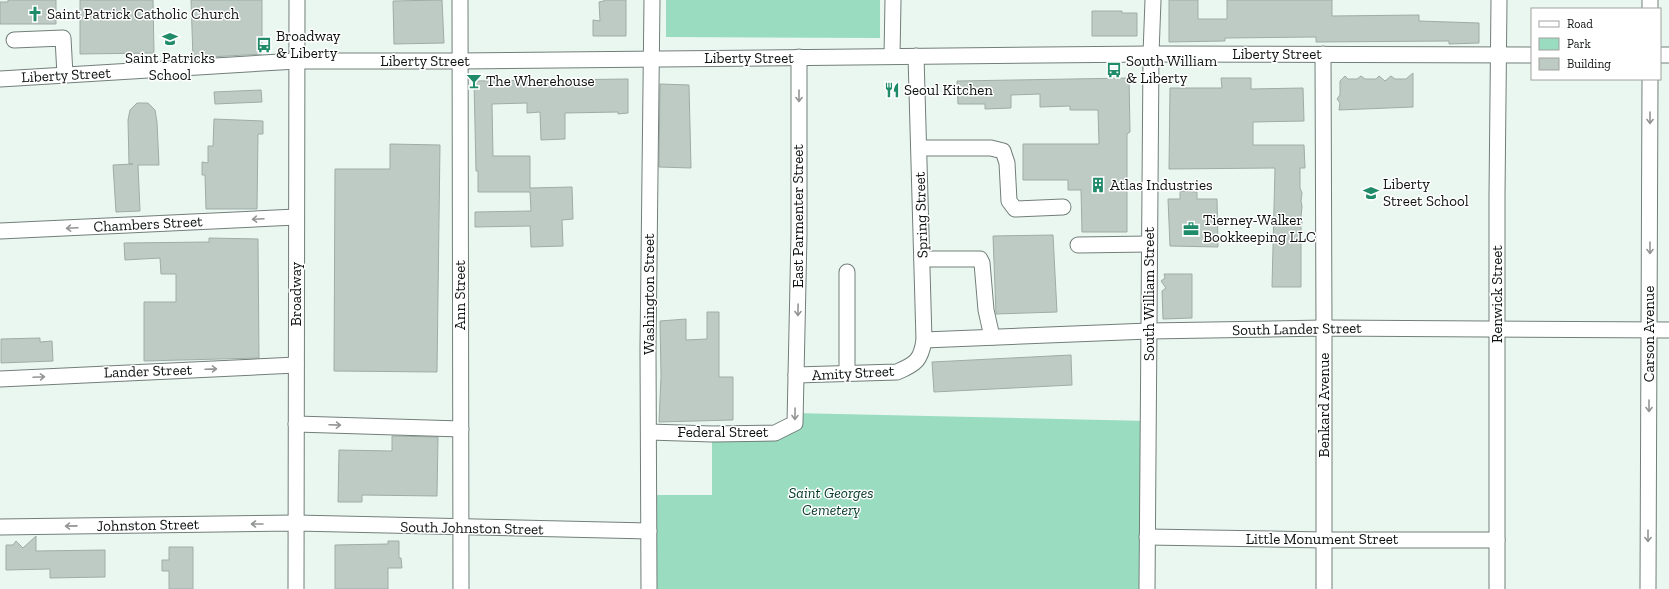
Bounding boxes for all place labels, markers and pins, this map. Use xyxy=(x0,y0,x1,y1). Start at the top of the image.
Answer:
church icon: Saint Patrick Catholic Church xyxy=(26,5,44,23)
place label: Saint Patrick Catholic Church xyxy=(47,5,240,23)
place label: Broadway & Liberty xyxy=(276,27,341,62)
school or university icon: Saint Patricks School xyxy=(161,30,179,48)
bus stop icon: Broadway & Liberty xyxy=(255,36,273,54)
place label: Saint Patricks School xyxy=(125,49,215,84)
place label: South William & Liberty xyxy=(1126,52,1217,87)
bus stop icon: South William & Liberty xyxy=(1105,61,1123,79)
bar icon: The Wherehouse xyxy=(465,72,483,90)
place label: The Wherehouse xyxy=(486,72,595,90)
restaurant icon: Seoul Kitchen xyxy=(883,81,901,99)
place label: Seoul Kitchen xyxy=(904,81,993,99)
place label: Liberty Street School xyxy=(1383,175,1469,210)
building icon: Atlas Industries xyxy=(1089,176,1107,194)
place label: Atlas Industries xyxy=(1110,176,1213,194)
school or university icon: Liberty Street School xyxy=(1362,184,1380,202)
place label: Tierney-Walker Bookkeeping LLC xyxy=(1203,211,1316,246)
office icon: Tierney-Walker Bookkeeping LLC xyxy=(1182,220,1200,238)

